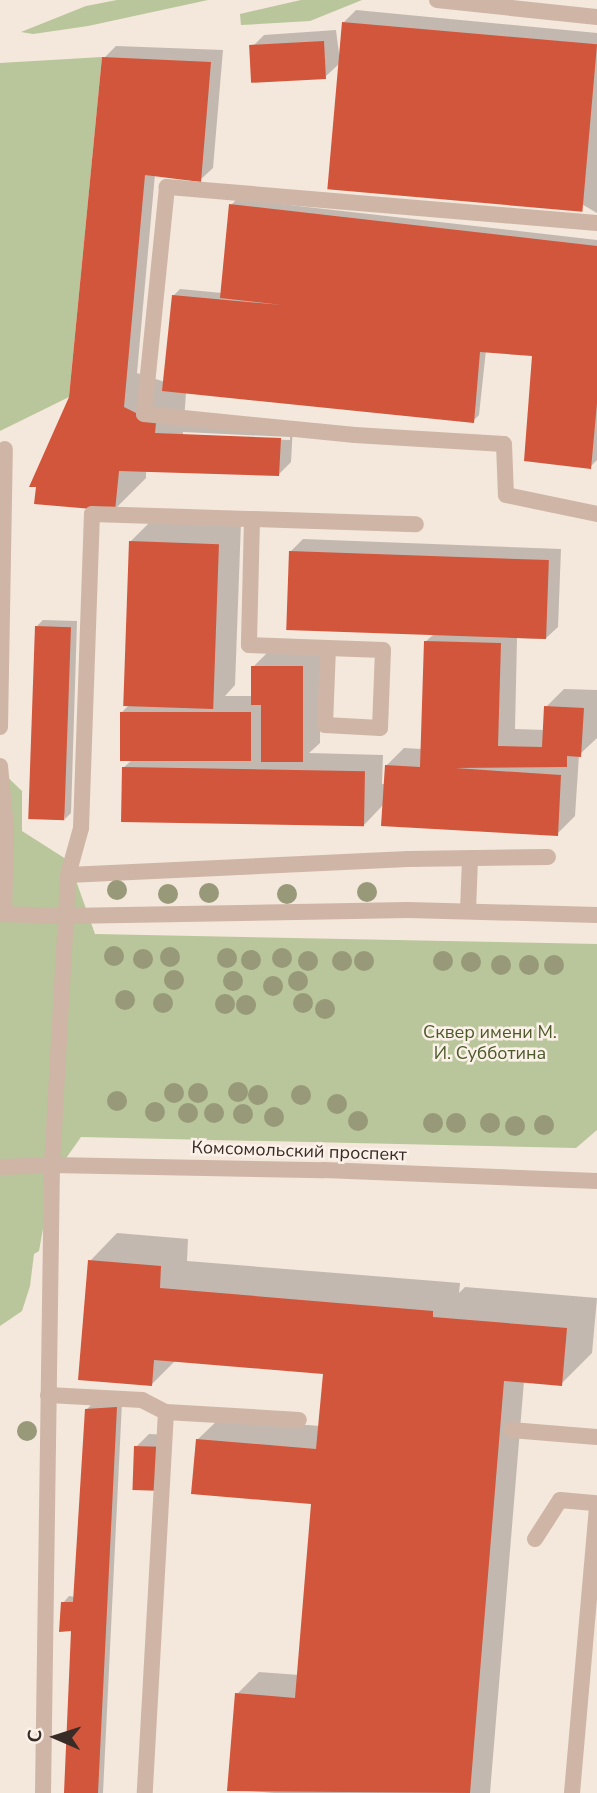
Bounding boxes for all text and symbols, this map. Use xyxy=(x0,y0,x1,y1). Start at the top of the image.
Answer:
park label: Сквер имени М. И. Субботина xyxy=(423,1022,557,1064)
street label: Комсомольский проспект xyxy=(191,1136,407,1166)
north arrow xyxy=(21,1702,91,1772)
text: С xyxy=(22,1729,48,1743)

